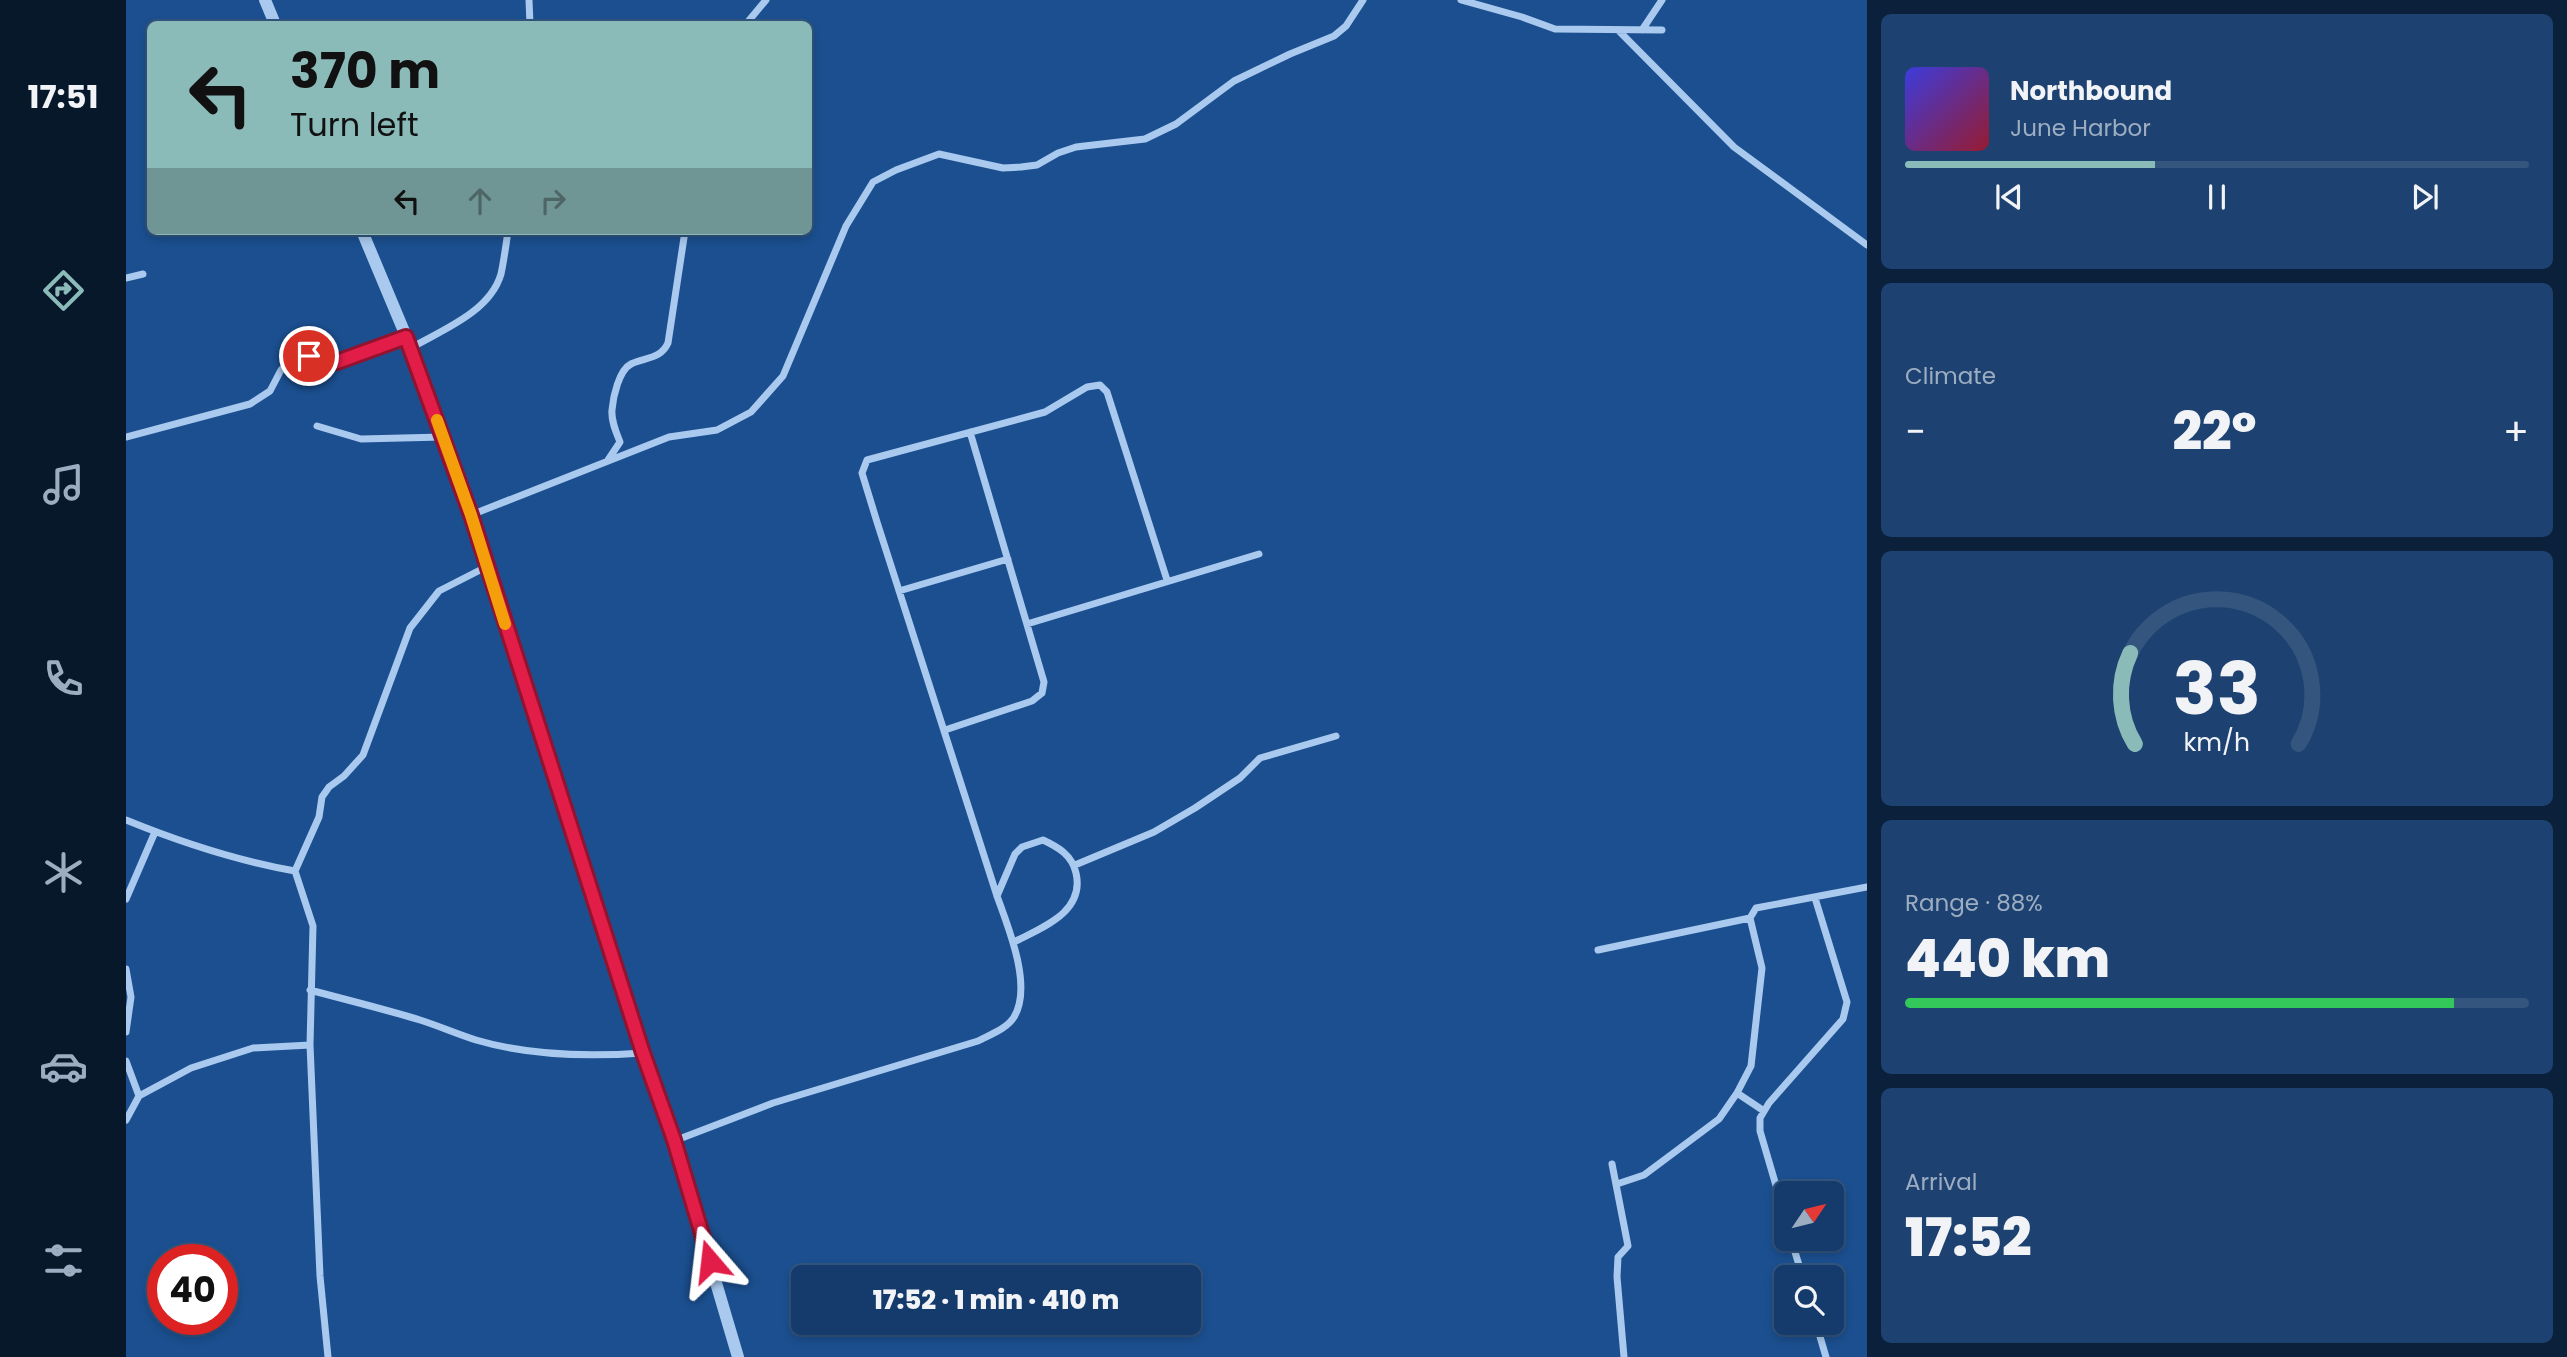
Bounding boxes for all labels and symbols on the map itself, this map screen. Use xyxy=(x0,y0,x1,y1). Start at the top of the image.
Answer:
pin xyxy=(279,326,339,386)
north arrow xyxy=(1774,1181,1844,1251)
position arrow xyxy=(673,1224,747,1298)
speed limit sign: 40 xyxy=(147,1244,238,1335)

